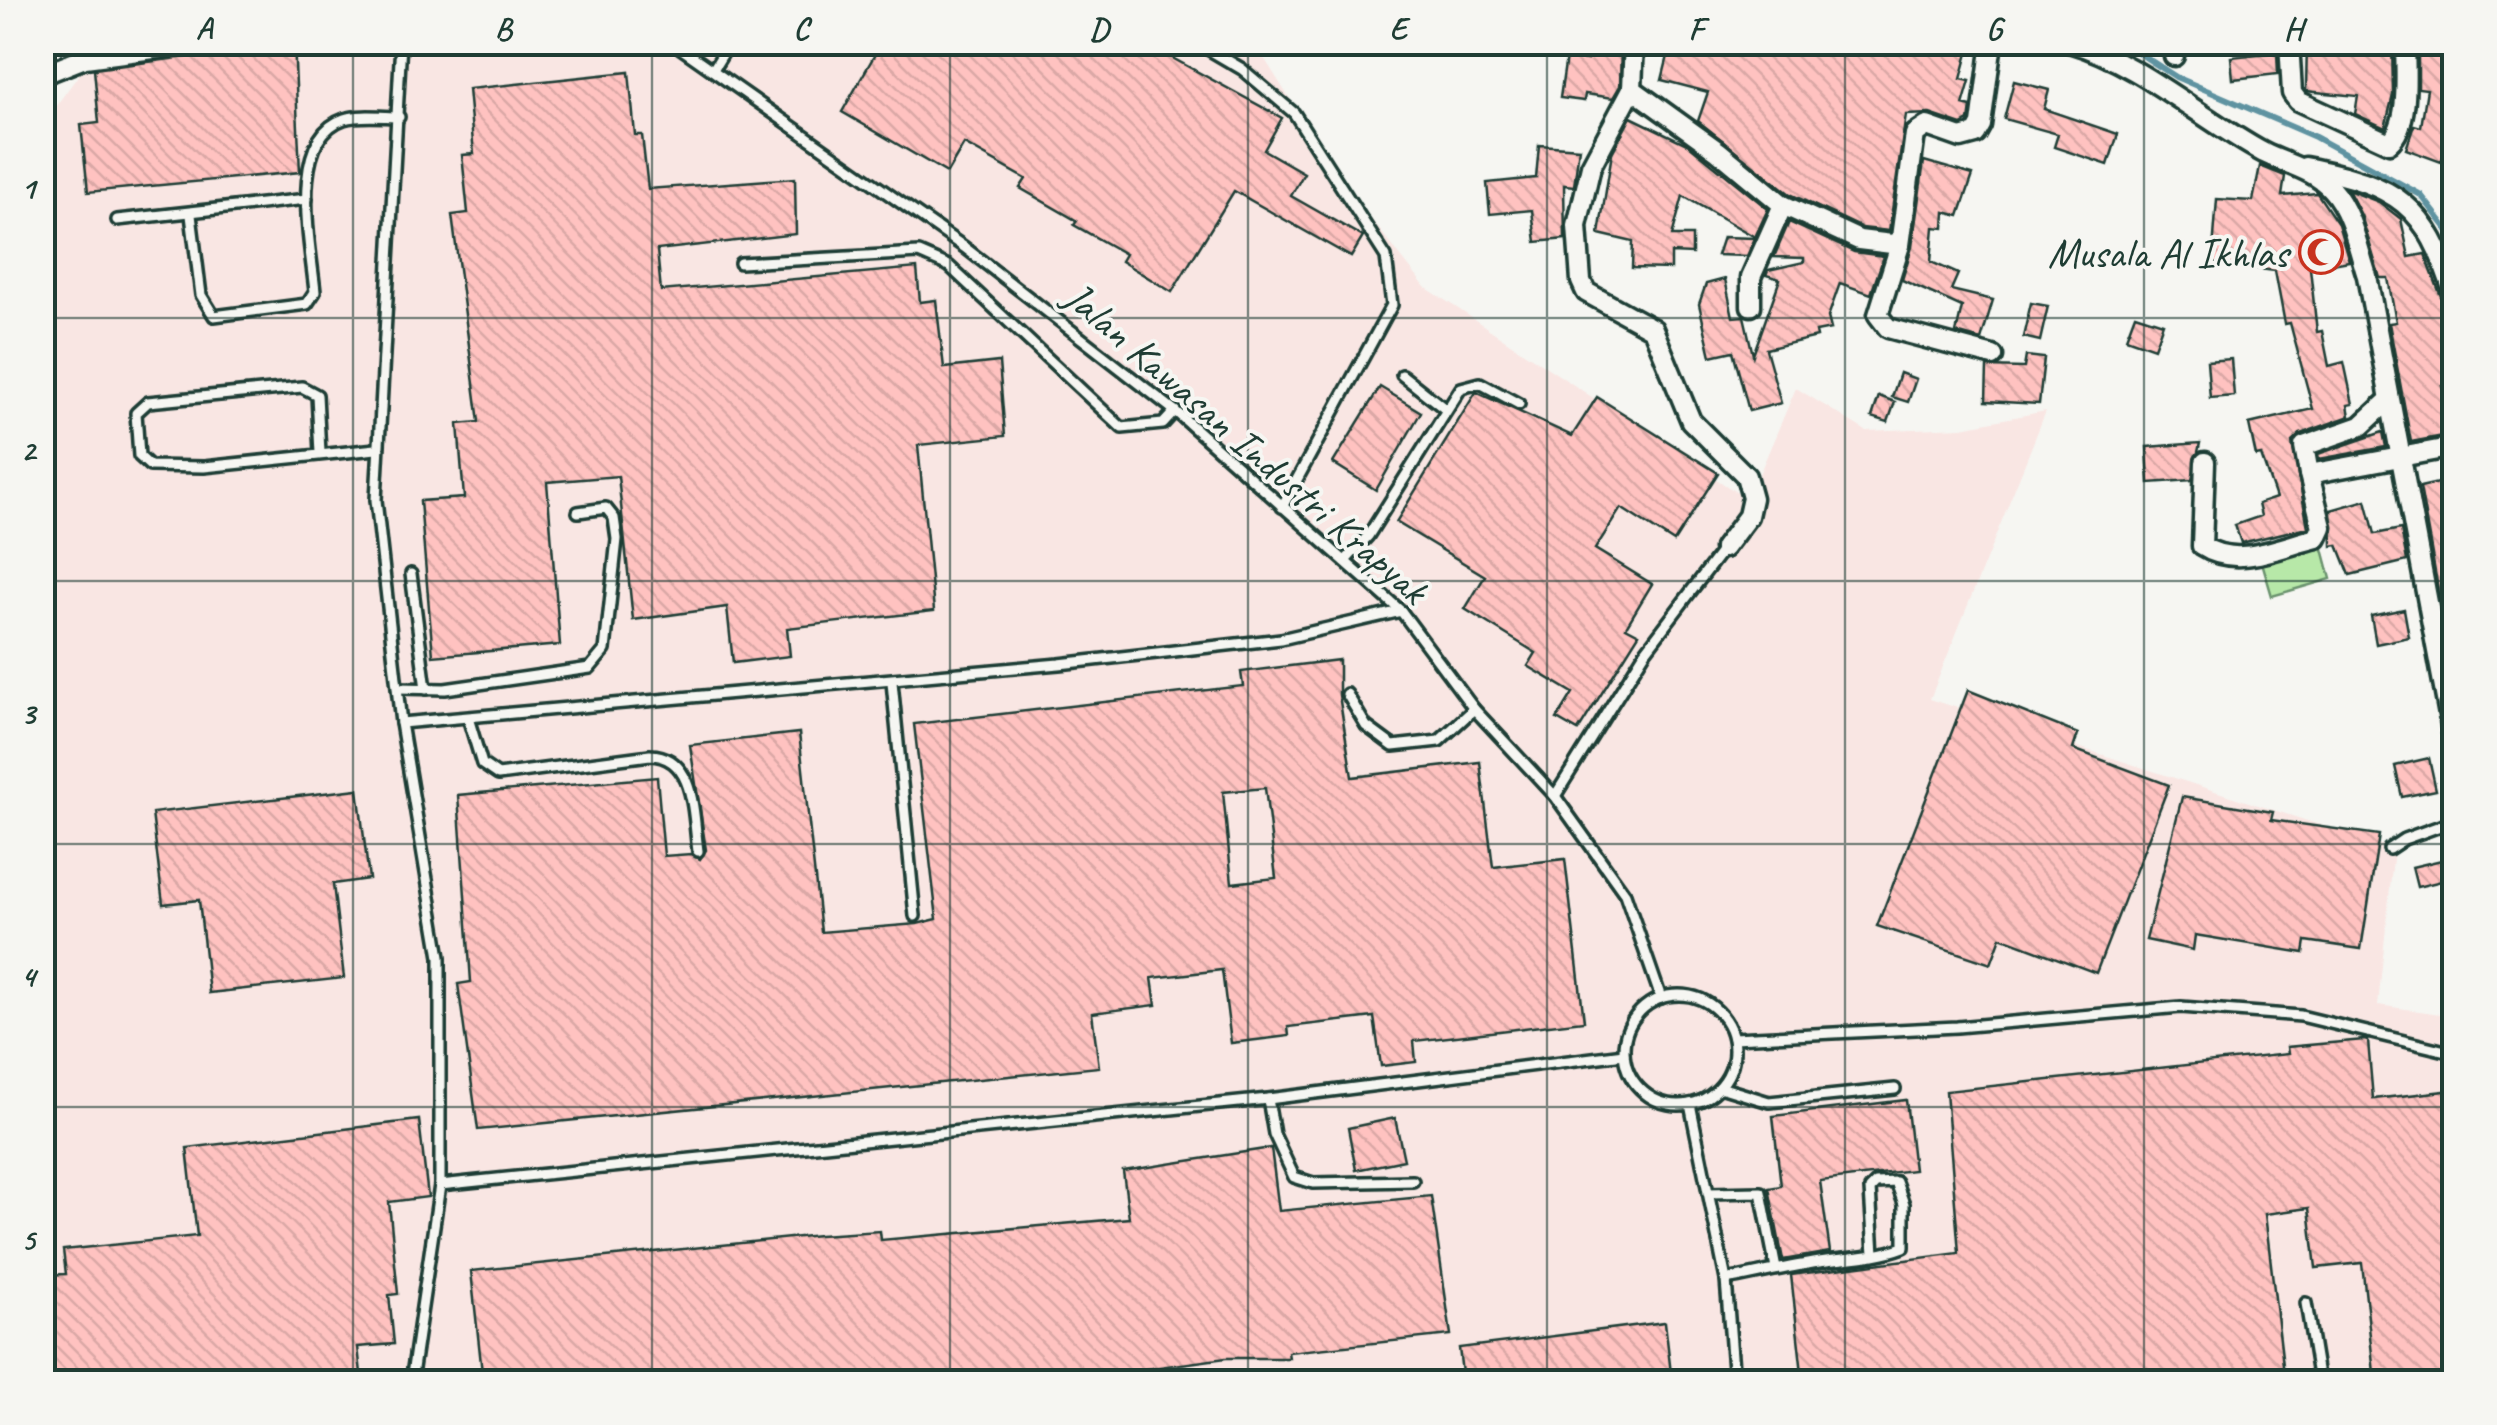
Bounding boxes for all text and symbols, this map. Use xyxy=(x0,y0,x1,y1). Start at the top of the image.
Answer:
text: A xyxy=(196,8,215,49)
text: B xyxy=(495,8,514,49)
text: C xyxy=(793,8,813,49)
text: D xyxy=(1090,8,1112,49)
text: E xyxy=(1389,8,1411,49)
text: F xyxy=(1689,8,1711,49)
text: G xyxy=(1986,8,2006,49)
text: H xyxy=(2284,8,2308,49)
text: 1 xyxy=(21,167,39,208)
place label: Musala Al Ikhlas xyxy=(2048,227,2292,280)
mosque icon: Musala Al Ikhlas xyxy=(2298,229,2344,275)
street label: Jalan Kawasan Industri Krapyak xyxy=(1051,269,1441,618)
text: 2 xyxy=(21,430,38,471)
text: 3 xyxy=(21,693,38,734)
text: 4 xyxy=(21,956,39,997)
text: 5 xyxy=(21,1219,38,1260)

